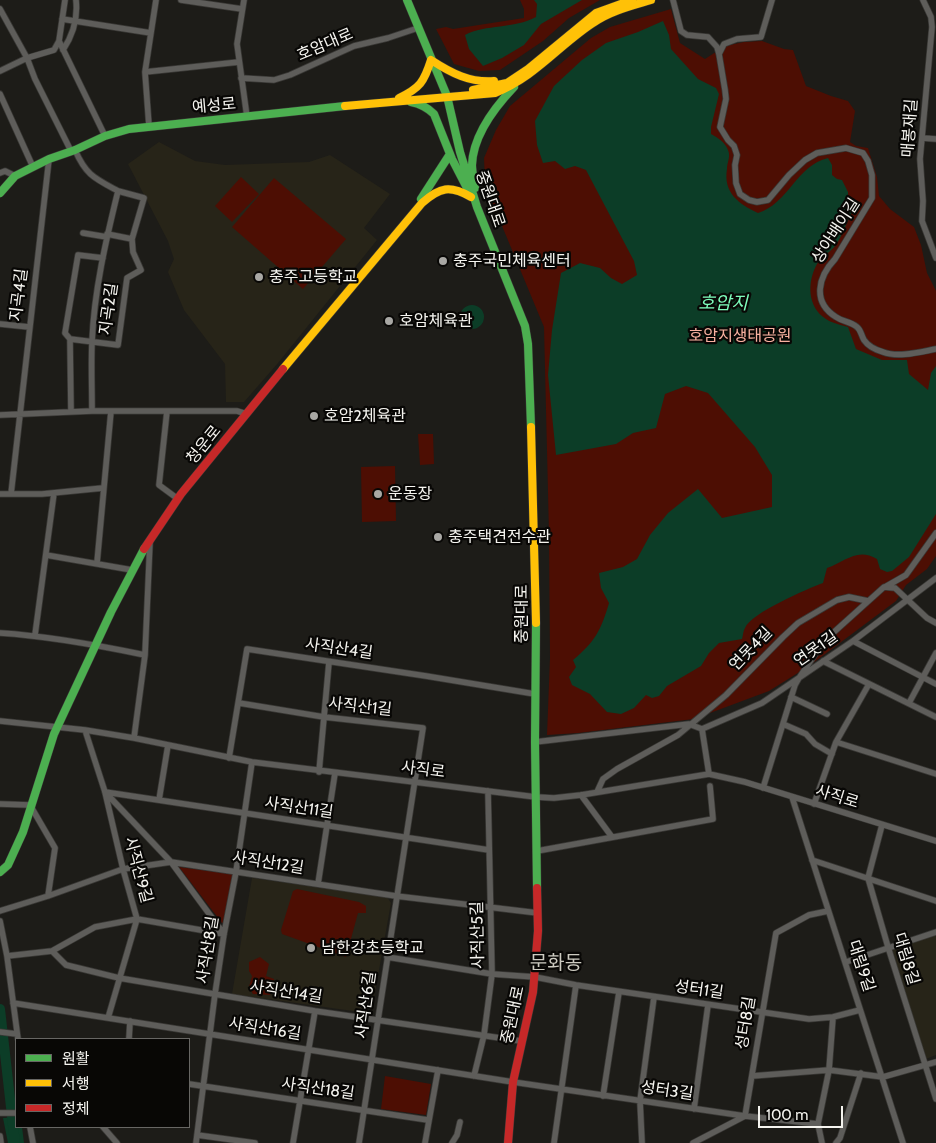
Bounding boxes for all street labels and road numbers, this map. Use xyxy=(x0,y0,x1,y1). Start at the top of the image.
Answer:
street label: 호암대로 xyxy=(294,25,356,65)
street label: 예성로 xyxy=(191,95,237,117)
street label: 매봉재길 xyxy=(898,98,922,158)
street label: 중원대로 xyxy=(471,168,509,230)
street label: 상아배이길 xyxy=(808,195,864,267)
street label: 지곡4길 xyxy=(6,267,32,323)
street label: 지곡2길 xyxy=(96,282,122,336)
street label: 청운로 xyxy=(183,422,225,468)
street label: 중원대로 xyxy=(512,585,532,643)
street label: 연못4길 xyxy=(726,623,776,675)
street label: 연못1길 xyxy=(790,627,842,671)
street label: 사직산4길 xyxy=(304,635,374,663)
street label: 사직산1길 xyxy=(327,694,393,720)
street label: 사직로 xyxy=(400,758,446,782)
street label: 사직로 xyxy=(813,781,861,813)
street label: 사직산11길 xyxy=(263,794,335,822)
street label: 사직산9길 xyxy=(120,835,156,905)
street label: 사직산12길 xyxy=(231,848,305,878)
street label: 사직산5길 xyxy=(468,901,488,969)
street label: 사직산8길 xyxy=(193,915,223,985)
street label: 대림8길 xyxy=(889,930,923,988)
street label: 대림9길 xyxy=(844,938,878,994)
street label: 사직산6길 xyxy=(352,970,380,1040)
street label: 사직산14길 xyxy=(248,977,324,1007)
street label: 성터1길 xyxy=(673,977,725,1003)
street label: 중원대로 xyxy=(497,984,529,1046)
street label: 성터8길 xyxy=(732,995,760,1051)
street label: 사직산16길 xyxy=(227,1014,303,1044)
street label: 사직산18길 xyxy=(280,1074,356,1104)
street label: 성터3길 xyxy=(640,1078,694,1104)

